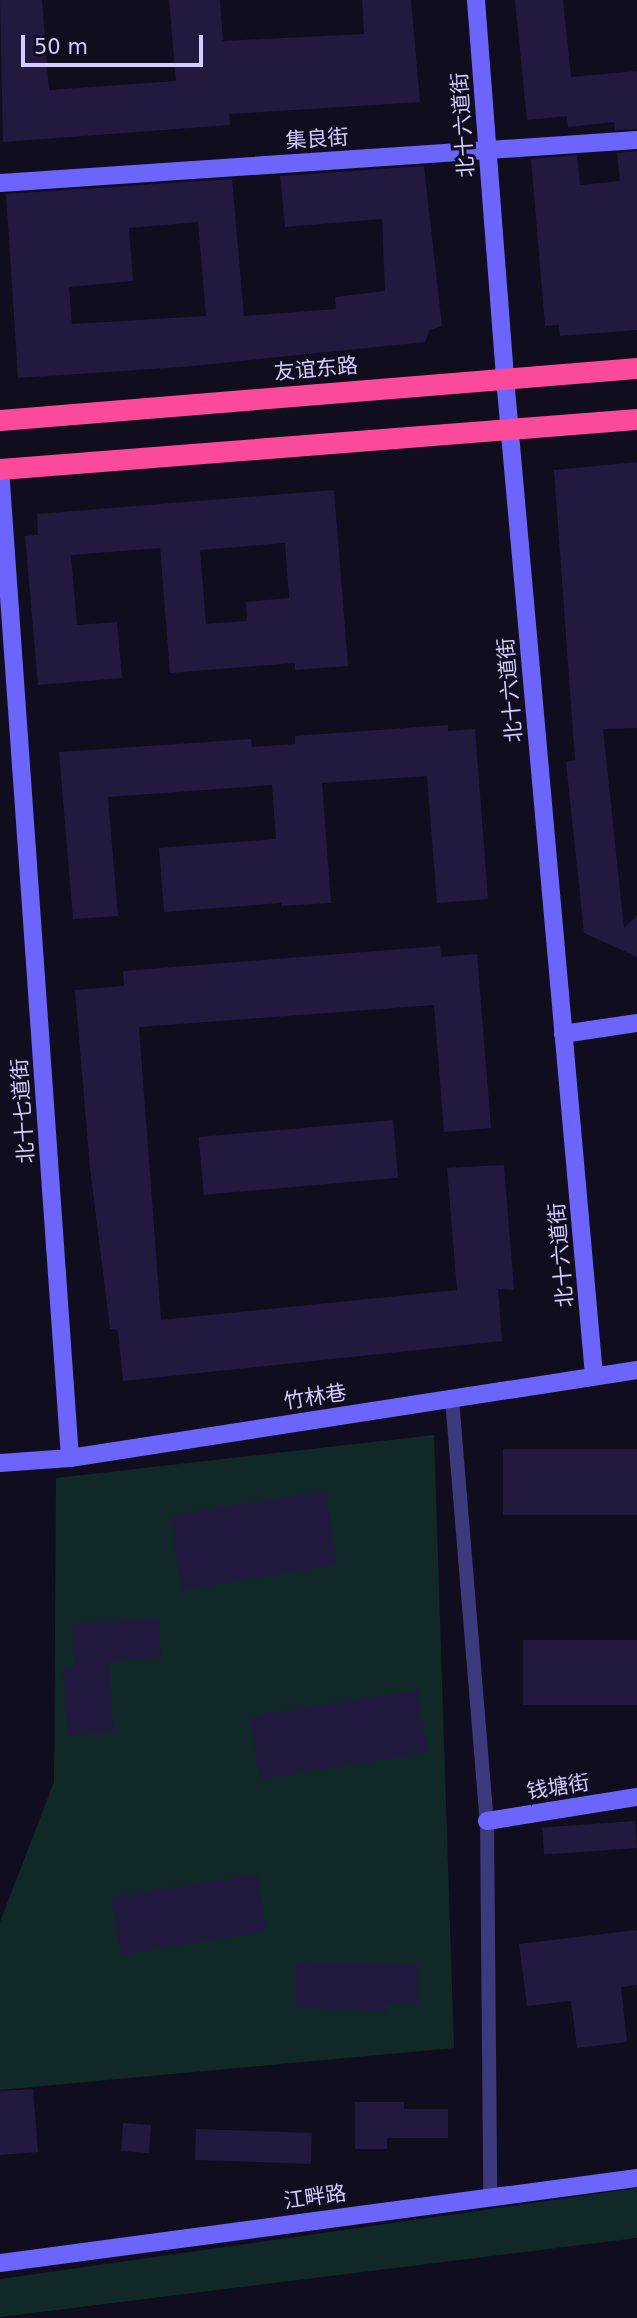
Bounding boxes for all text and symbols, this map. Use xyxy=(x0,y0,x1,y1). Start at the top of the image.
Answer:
scale bar xyxy=(24,21,206,65)
text: 50 m xyxy=(34,35,88,59)
street label: 北十六道街 xyxy=(447,72,479,178)
street label: 集良街 xyxy=(285,124,349,154)
street label: 友谊东路 xyxy=(273,353,359,385)
street label: 北十六道街 xyxy=(493,637,527,743)
street label: 北十七道街 xyxy=(7,1058,39,1164)
street label: 北十六道街 xyxy=(544,1202,578,1308)
street label: 竹林巷 xyxy=(282,1380,348,1414)
street label: 钱塘街 xyxy=(525,1770,591,1804)
street label: 江畔路 xyxy=(282,2180,348,2214)

